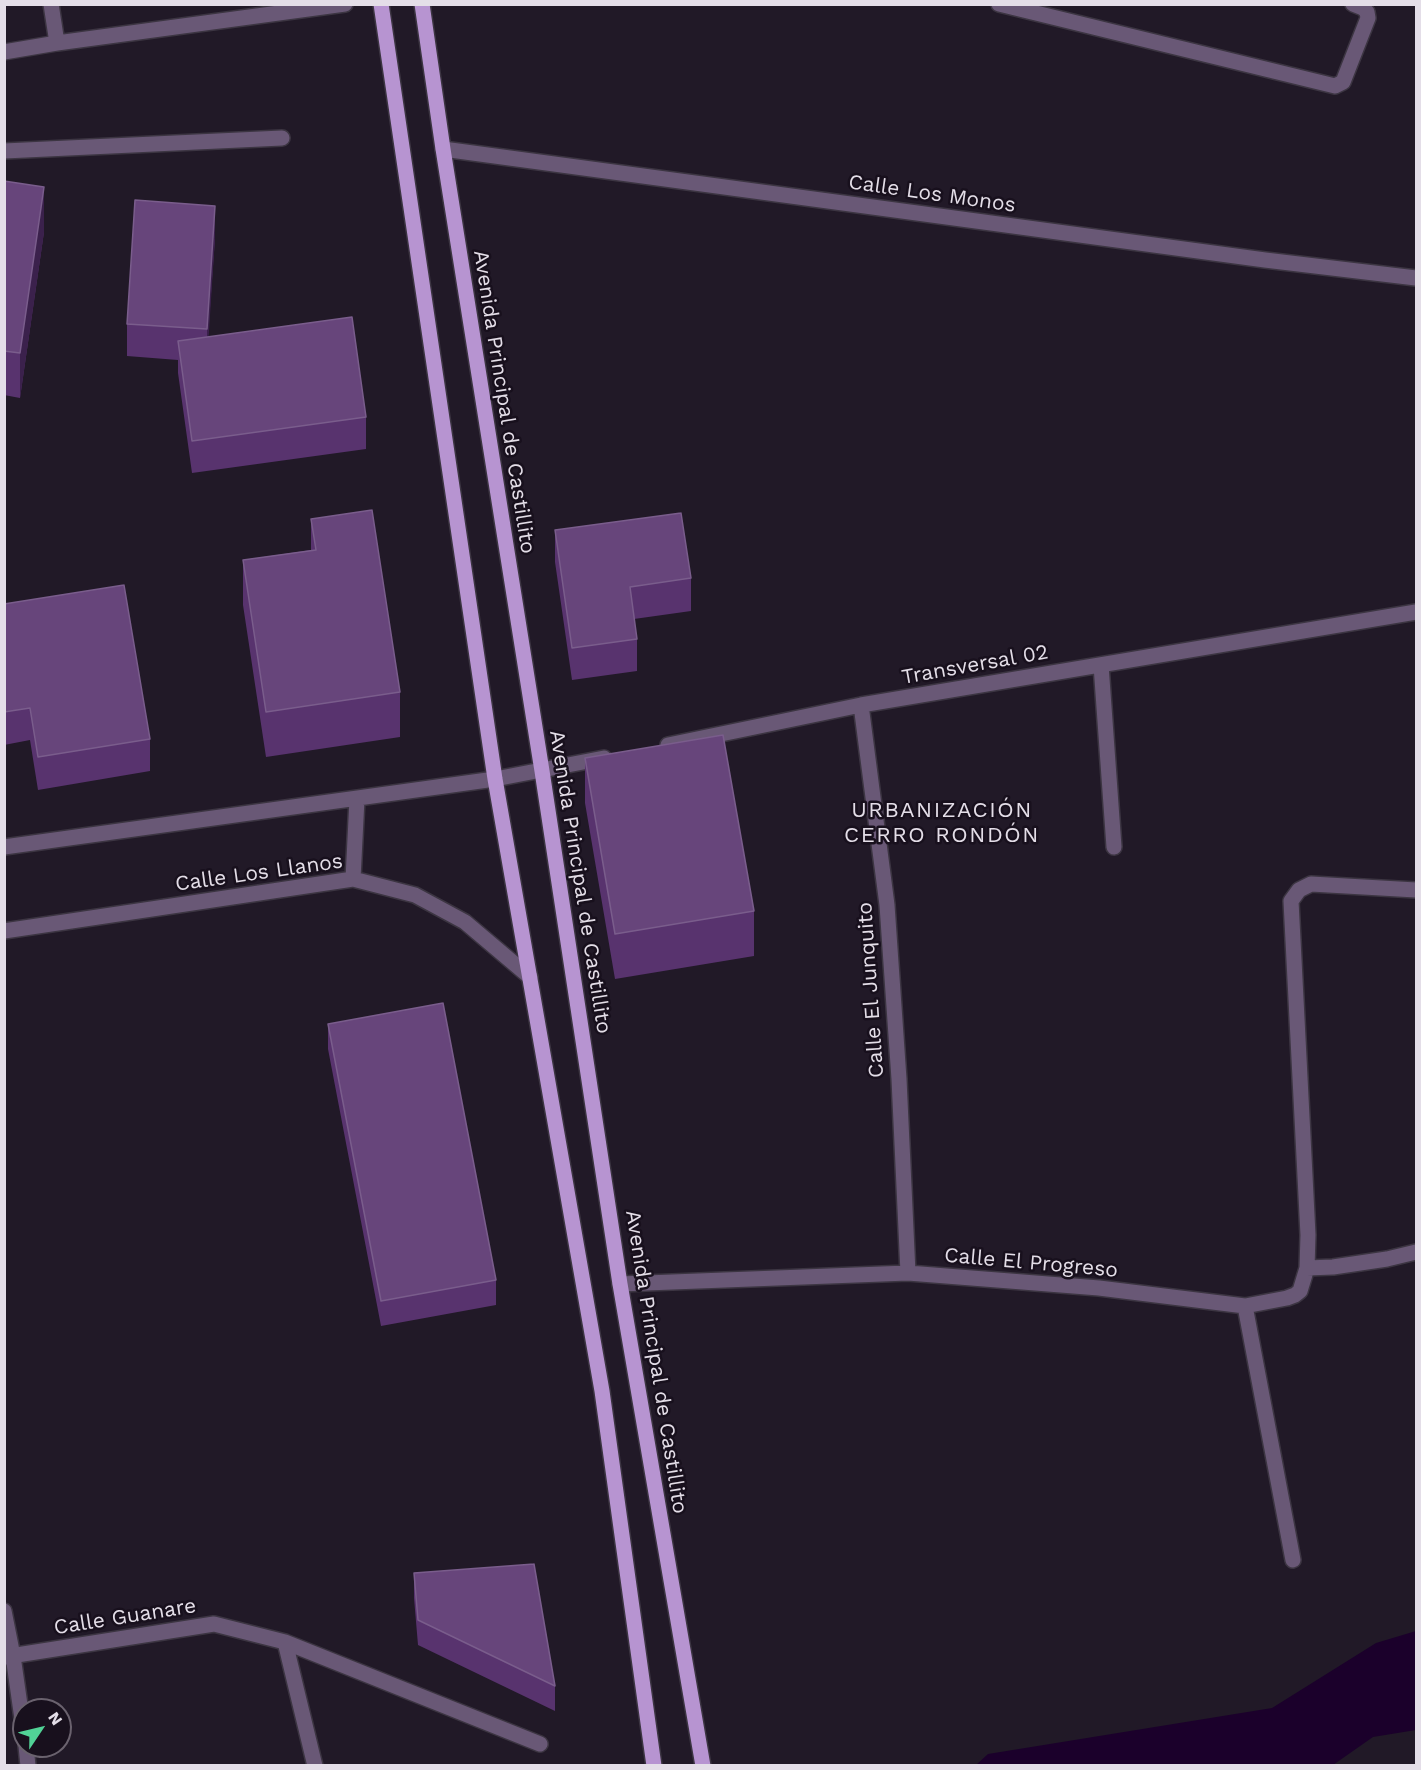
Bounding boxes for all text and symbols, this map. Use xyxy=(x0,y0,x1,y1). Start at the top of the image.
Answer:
street label: Calle Los Monos xyxy=(847,170,1017,218)
street label: Avenida Principal de Castillito xyxy=(468,248,540,556)
street label: Transversal 02 xyxy=(900,640,1050,690)
street label: Avenida Principal de Castillito xyxy=(544,728,616,1036)
district label: URBANIZACIÓN CERRO RONDÓN xyxy=(844,798,1040,849)
street label: Calle Los Llanos xyxy=(174,849,344,897)
street label: Calle El Junquito xyxy=(852,901,890,1079)
street label: Avenida Principal de Castillito xyxy=(620,1208,692,1516)
street label: Calle El Progreso xyxy=(943,1243,1119,1283)
street label: Calle Guanare xyxy=(52,1593,198,1641)
north arrow xyxy=(12,1698,72,1758)
text: N xyxy=(44,1708,67,1729)

